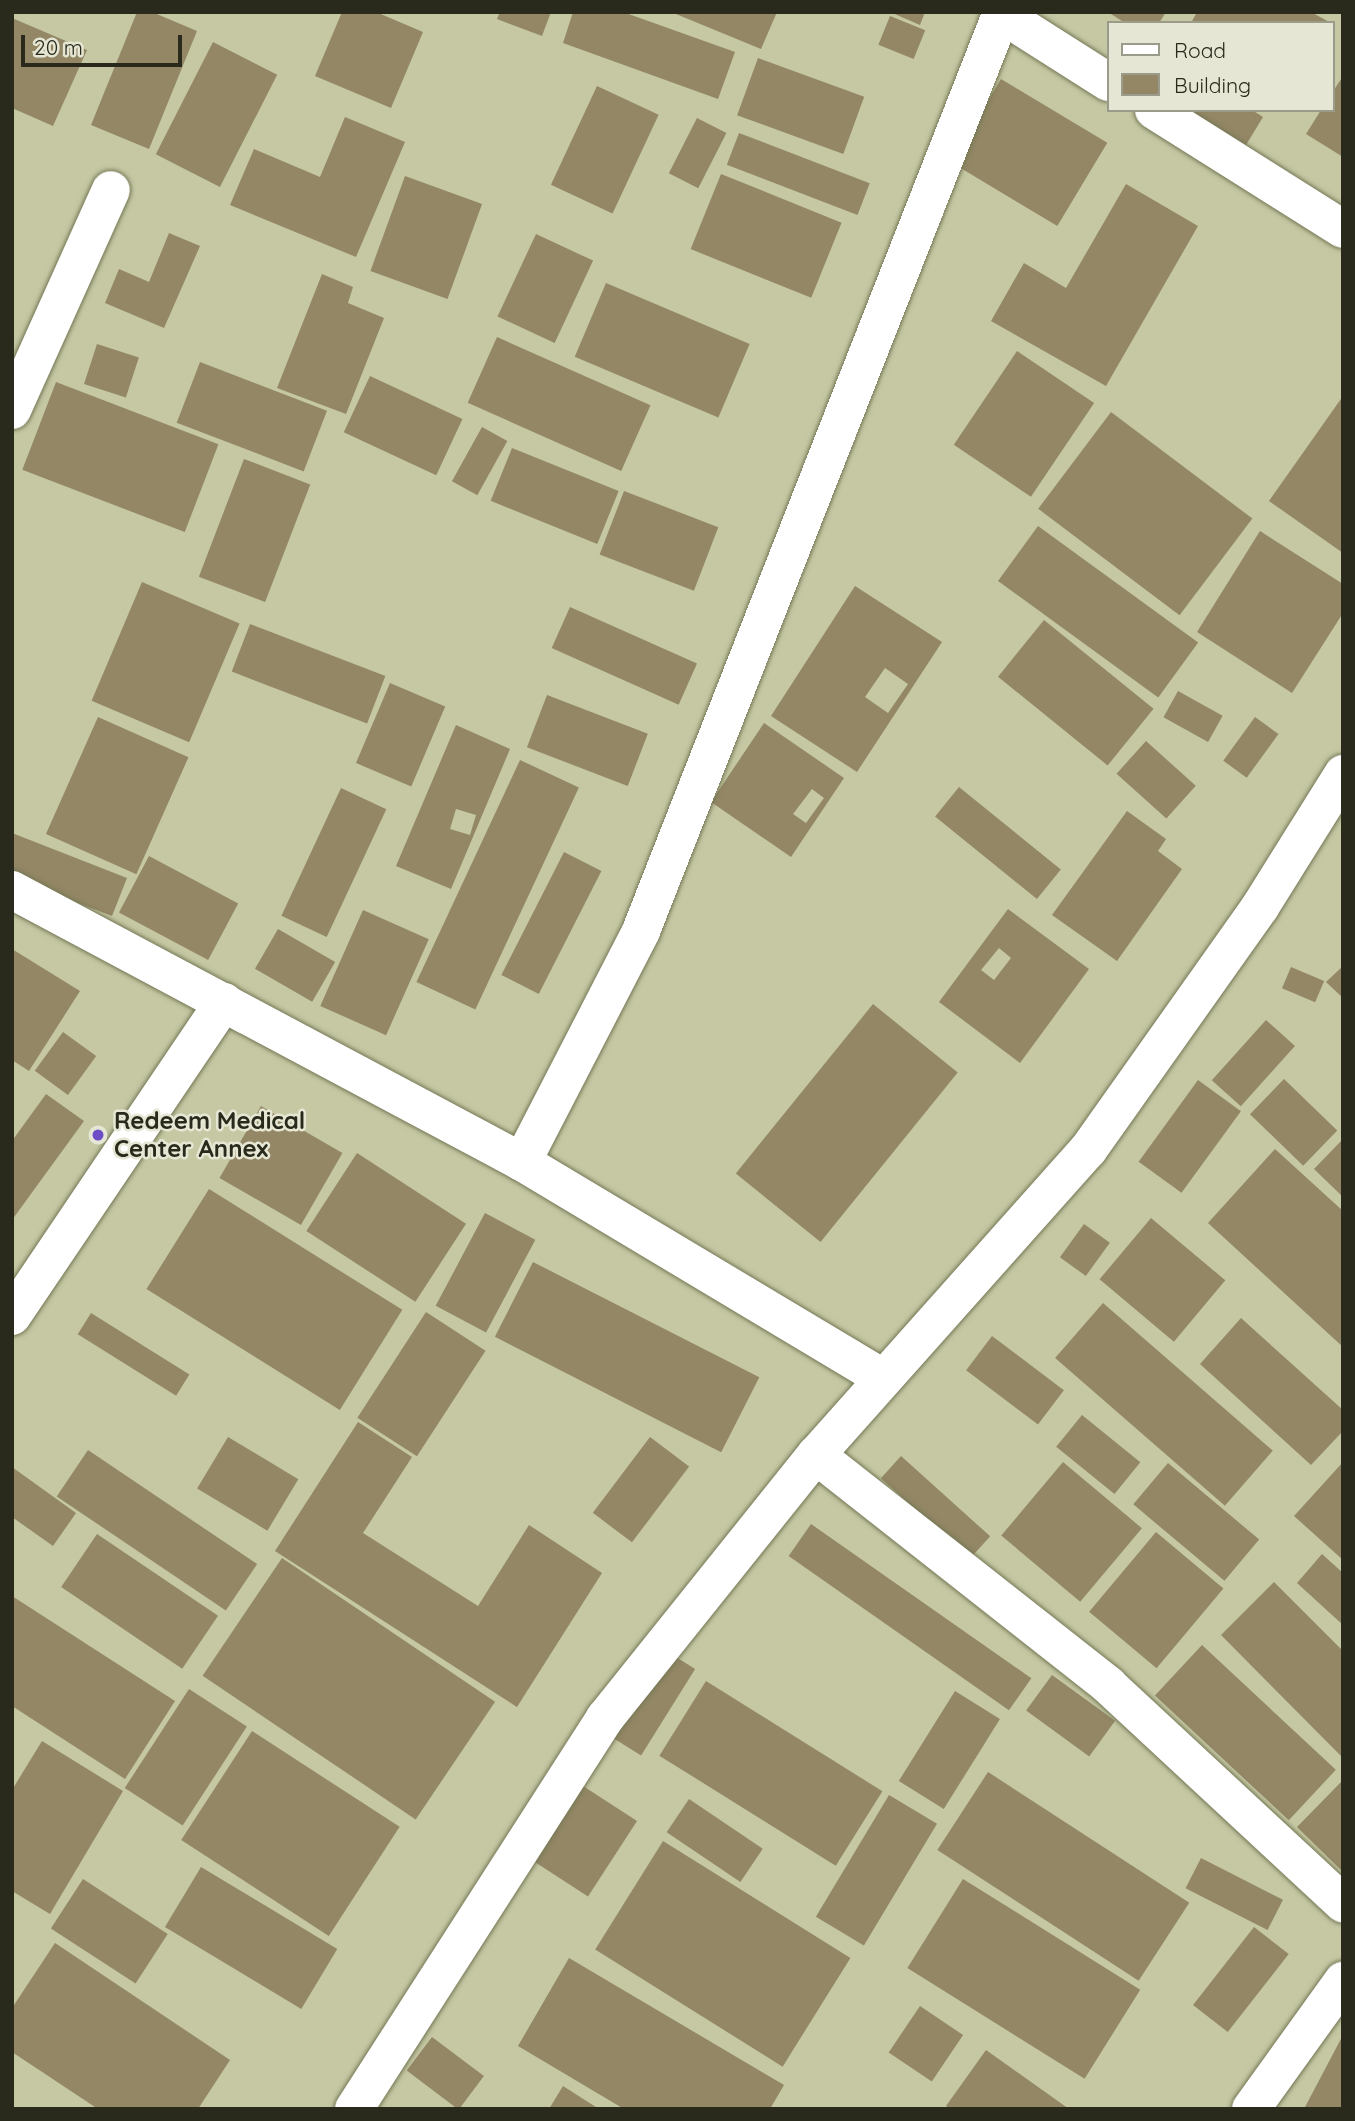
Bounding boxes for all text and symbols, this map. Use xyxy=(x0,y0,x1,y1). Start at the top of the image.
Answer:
scale bar xyxy=(24,21,186,65)
legend xyxy=(1106,21,1334,112)
text: 20 m xyxy=(34,34,83,60)
text: Road xyxy=(1174,37,1226,63)
text: Building xyxy=(1174,72,1251,98)
place label: Redeem Medical Center Annex xyxy=(114,1107,305,1163)
marker: Redeem Medical Center Annex xyxy=(88,1125,108,1145)

